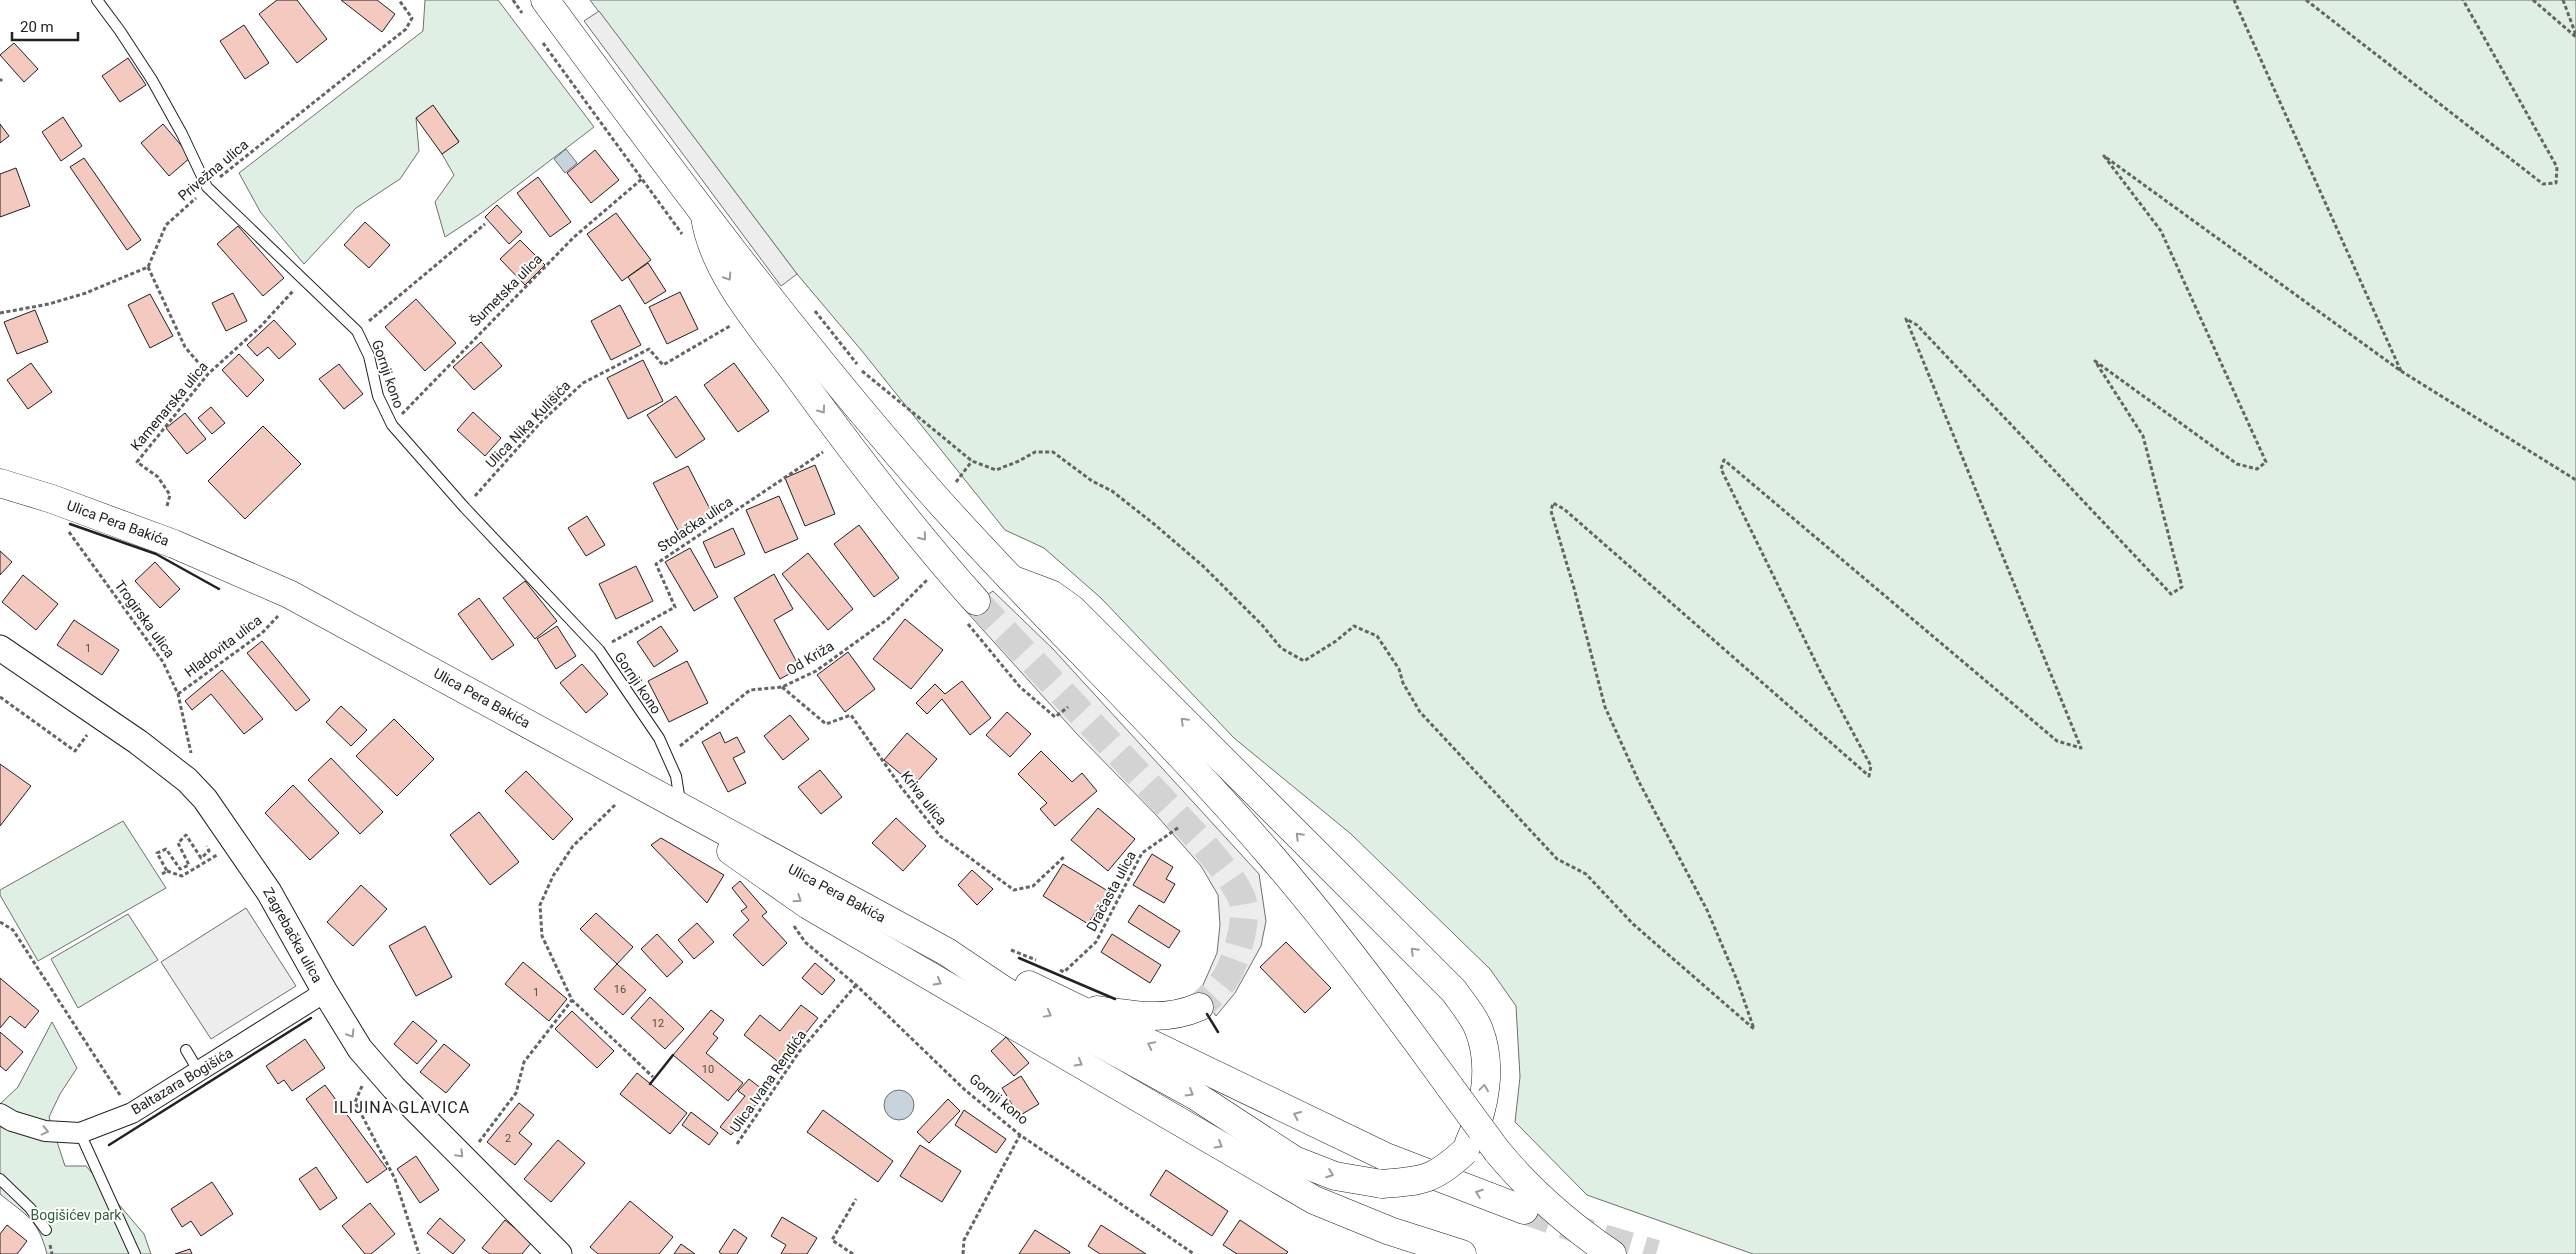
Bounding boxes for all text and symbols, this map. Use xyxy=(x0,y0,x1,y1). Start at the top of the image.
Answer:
scale bar xyxy=(12,10,79,42)
text: 20 m xyxy=(20,18,54,36)
street label: Privežna ulica xyxy=(175,136,251,204)
street label: Šumetska ulica xyxy=(466,250,545,329)
one-way arrow xyxy=(722,272,731,281)
street label: Gornji kono xyxy=(369,338,407,410)
street label: Kamenarska ulica xyxy=(127,358,211,454)
street label: Ulica Nika Kulišića xyxy=(482,377,574,471)
one-way arrow xyxy=(816,404,825,413)
street label: Stolačka ulica xyxy=(655,493,735,555)
street label: Ulica Pera Bakića xyxy=(65,497,171,549)
one-way arrow xyxy=(917,531,925,540)
street label: Trogirska ulica xyxy=(112,577,178,661)
street label: Hladovita ulica xyxy=(181,612,265,680)
street label: Od Križa xyxy=(783,638,837,678)
house number: 1 xyxy=(85,642,91,655)
street label: Gornji kono xyxy=(612,649,664,717)
street label: Ulica Pera Bakića xyxy=(431,665,533,731)
one-way arrow xyxy=(1181,718,1190,727)
street label: Kriva ulica xyxy=(898,768,950,828)
one-way arrow xyxy=(1296,832,1305,841)
street label: Dračasta ulica xyxy=(1083,848,1139,934)
street label: Ulica Pera Bakića xyxy=(786,861,888,925)
street label: Zagrebačka ulica xyxy=(260,885,326,985)
one-way arrow xyxy=(793,893,802,902)
one-way arrow xyxy=(1411,947,1420,956)
one-way arrow xyxy=(933,976,942,986)
house number: 16 xyxy=(614,983,626,996)
house number: 1 xyxy=(533,986,539,999)
one-way arrow xyxy=(1042,1008,1051,1018)
house number: 12 xyxy=(652,1017,664,1030)
street label: Ulica Ivana Rendića xyxy=(727,1027,809,1135)
one-way arrow xyxy=(345,1028,354,1037)
one-way arrow xyxy=(1147,1041,1156,1051)
street label: Baltazara Bogišića xyxy=(128,1044,236,1118)
one-way arrow xyxy=(1073,1057,1082,1067)
house number: 10 xyxy=(702,1063,714,1076)
street label: Gornji kono xyxy=(966,1070,1032,1128)
one-way arrow xyxy=(1479,1084,1489,1092)
one-way arrow xyxy=(1185,1086,1194,1096)
district label: ILIJINA GLAVICA xyxy=(334,1098,470,1117)
one-way arrow xyxy=(1293,1111,1302,1121)
one-way arrow xyxy=(41,1125,50,1136)
house number: 2 xyxy=(505,1132,511,1145)
one-way arrow xyxy=(1214,1138,1223,1148)
one-way arrow xyxy=(454,1148,463,1157)
one-way arrow xyxy=(1325,1168,1334,1178)
one-way arrow xyxy=(1475,1189,1483,1199)
park label: Bogišićev park xyxy=(31,1207,122,1223)

